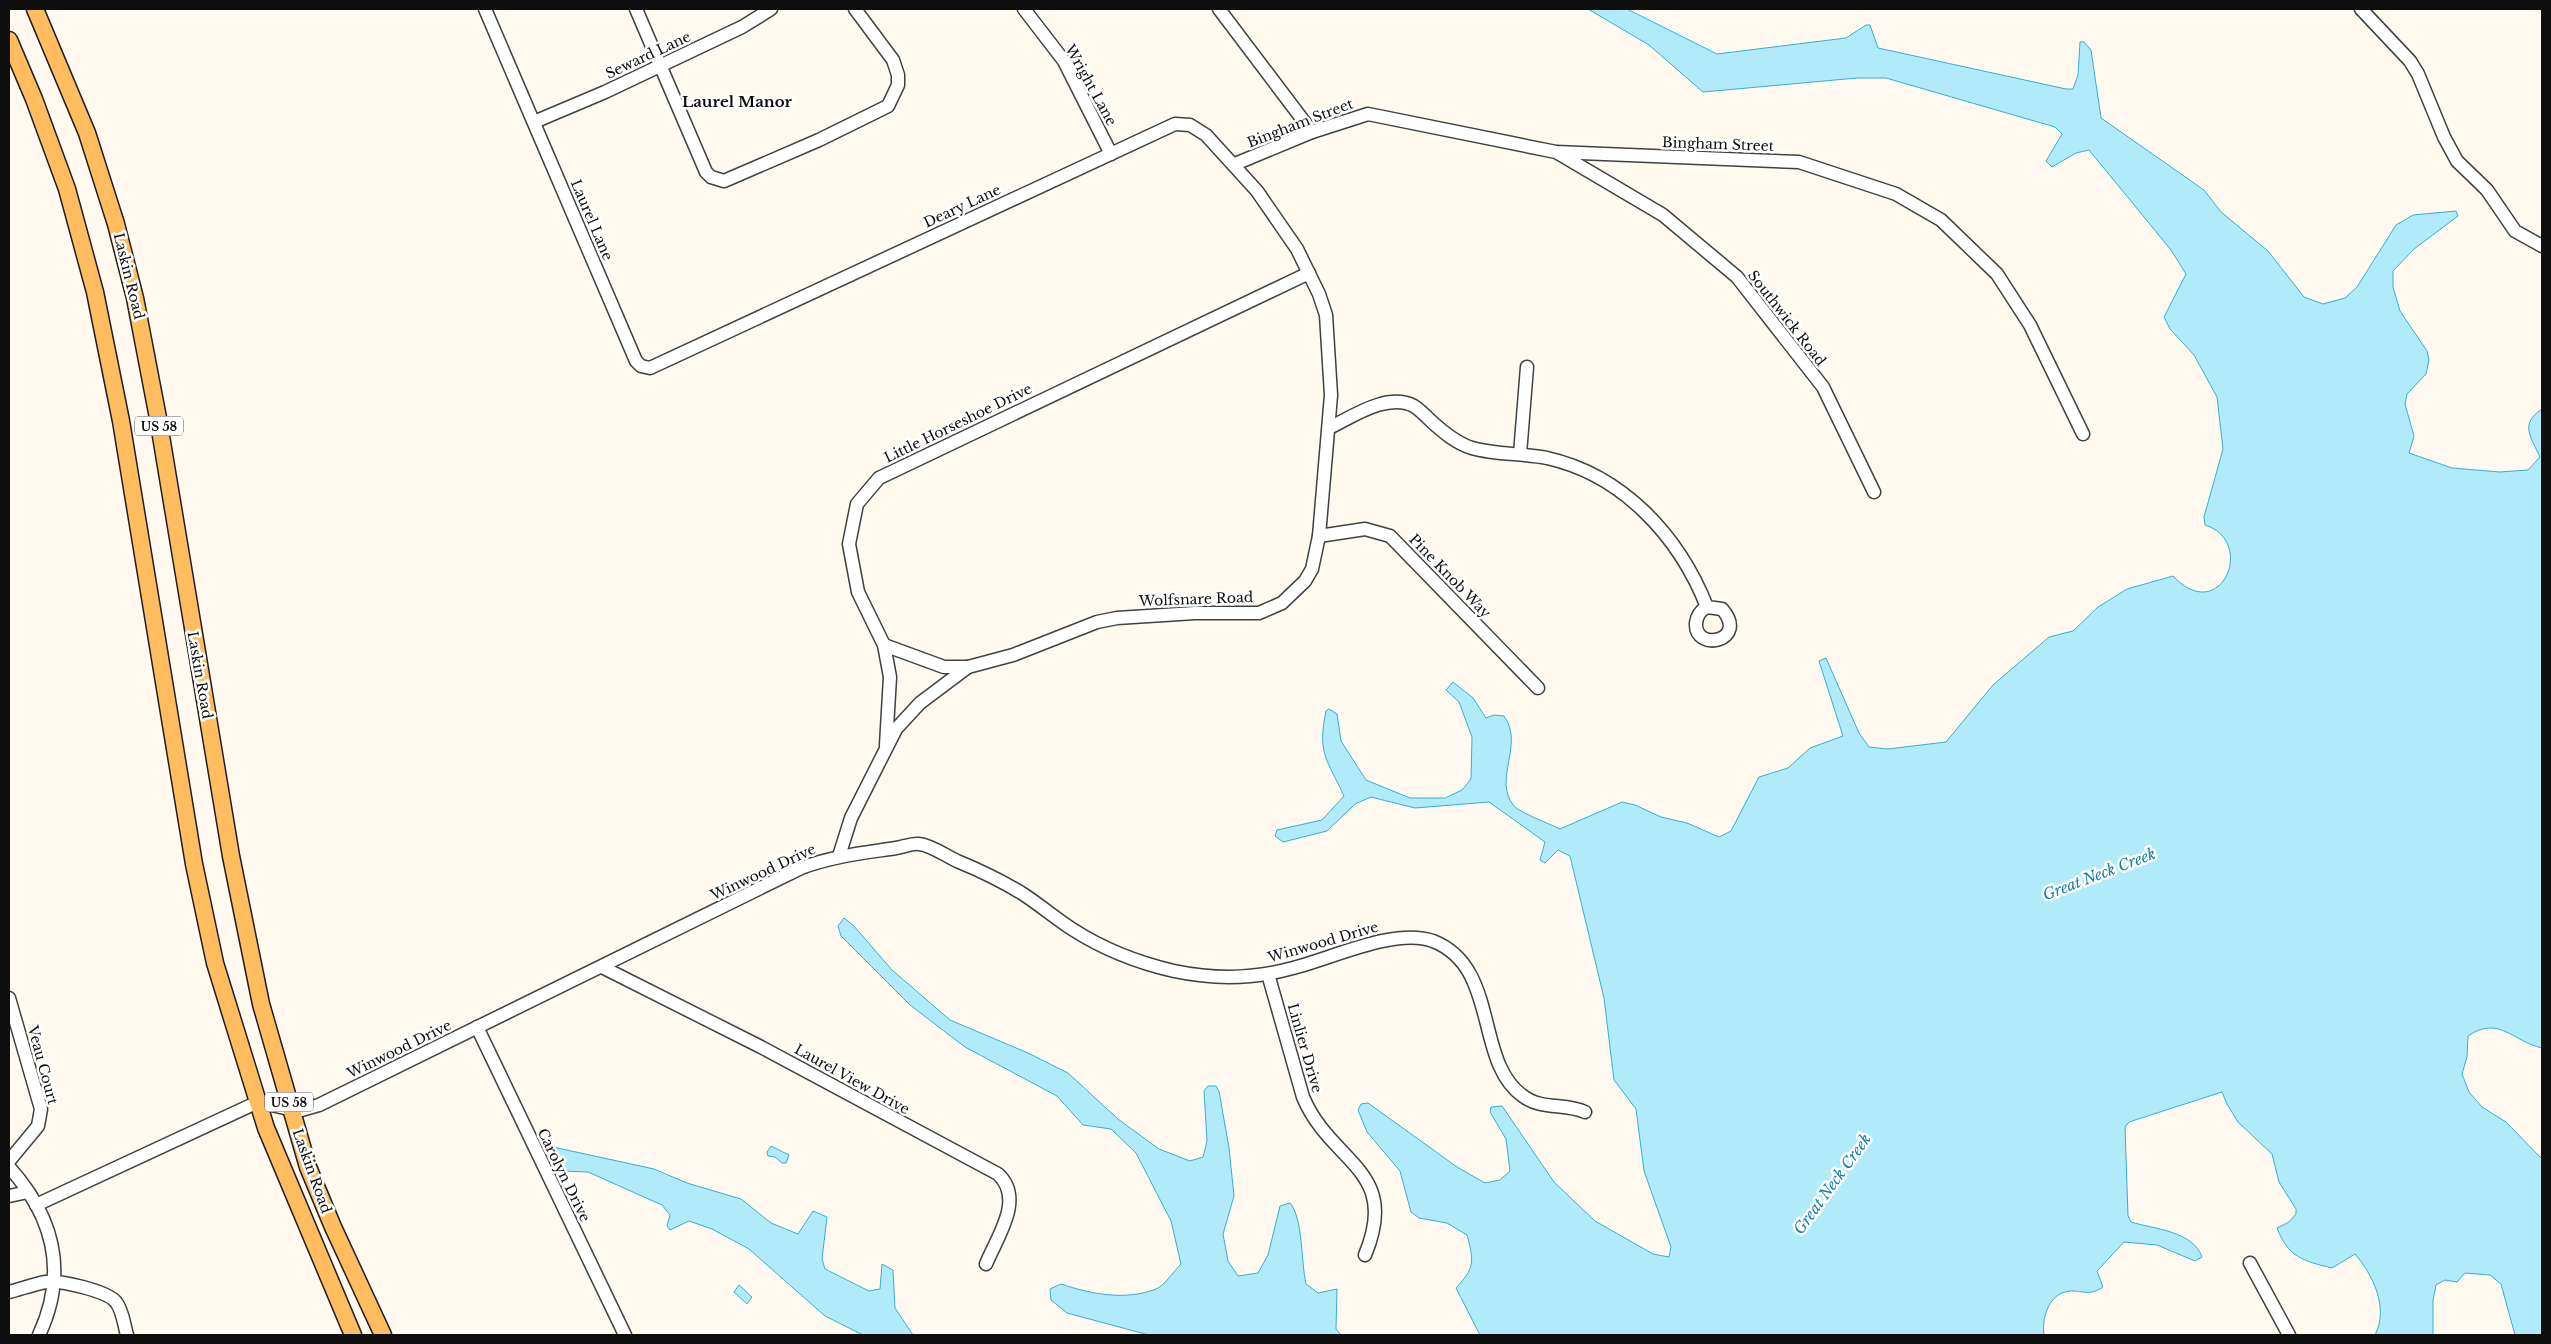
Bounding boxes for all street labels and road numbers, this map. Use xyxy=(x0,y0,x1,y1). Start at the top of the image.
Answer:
street label: Seward Lane xyxy=(602,27,694,83)
street label: Wright Lane xyxy=(1061,40,1121,129)
street label: Bingham Street xyxy=(1244,94,1356,151)
street label: Bingham Street xyxy=(1662,133,1775,155)
street label: Laurel Lane xyxy=(567,177,617,263)
street label: Deary Lane xyxy=(921,180,1003,232)
street label: Laskin Road xyxy=(110,231,149,322)
street label: Southwick Road xyxy=(1744,267,1830,370)
street label: Little Horseshoe Drive xyxy=(881,379,1035,467)
road number: US 58 xyxy=(135,416,183,436)
street label: Pine Knob Way xyxy=(1405,530,1495,622)
street label: Wolfsnare Road xyxy=(1138,588,1254,610)
street label: Laskin Road xyxy=(183,630,217,721)
street label: Winwood Drive xyxy=(707,840,818,905)
street label: Winwood Drive xyxy=(1265,918,1380,967)
street label: Linlier Drive xyxy=(1284,1001,1326,1095)
street label: Winwood Drive xyxy=(343,1016,454,1083)
street label: Veau Court xyxy=(24,1023,62,1107)
street label: Laurel View Drive xyxy=(791,1040,913,1118)
road number: US 58 xyxy=(265,1092,313,1112)
street label: Carolyn Drive xyxy=(534,1125,594,1225)
street label: Laskin Road xyxy=(288,1126,336,1216)

